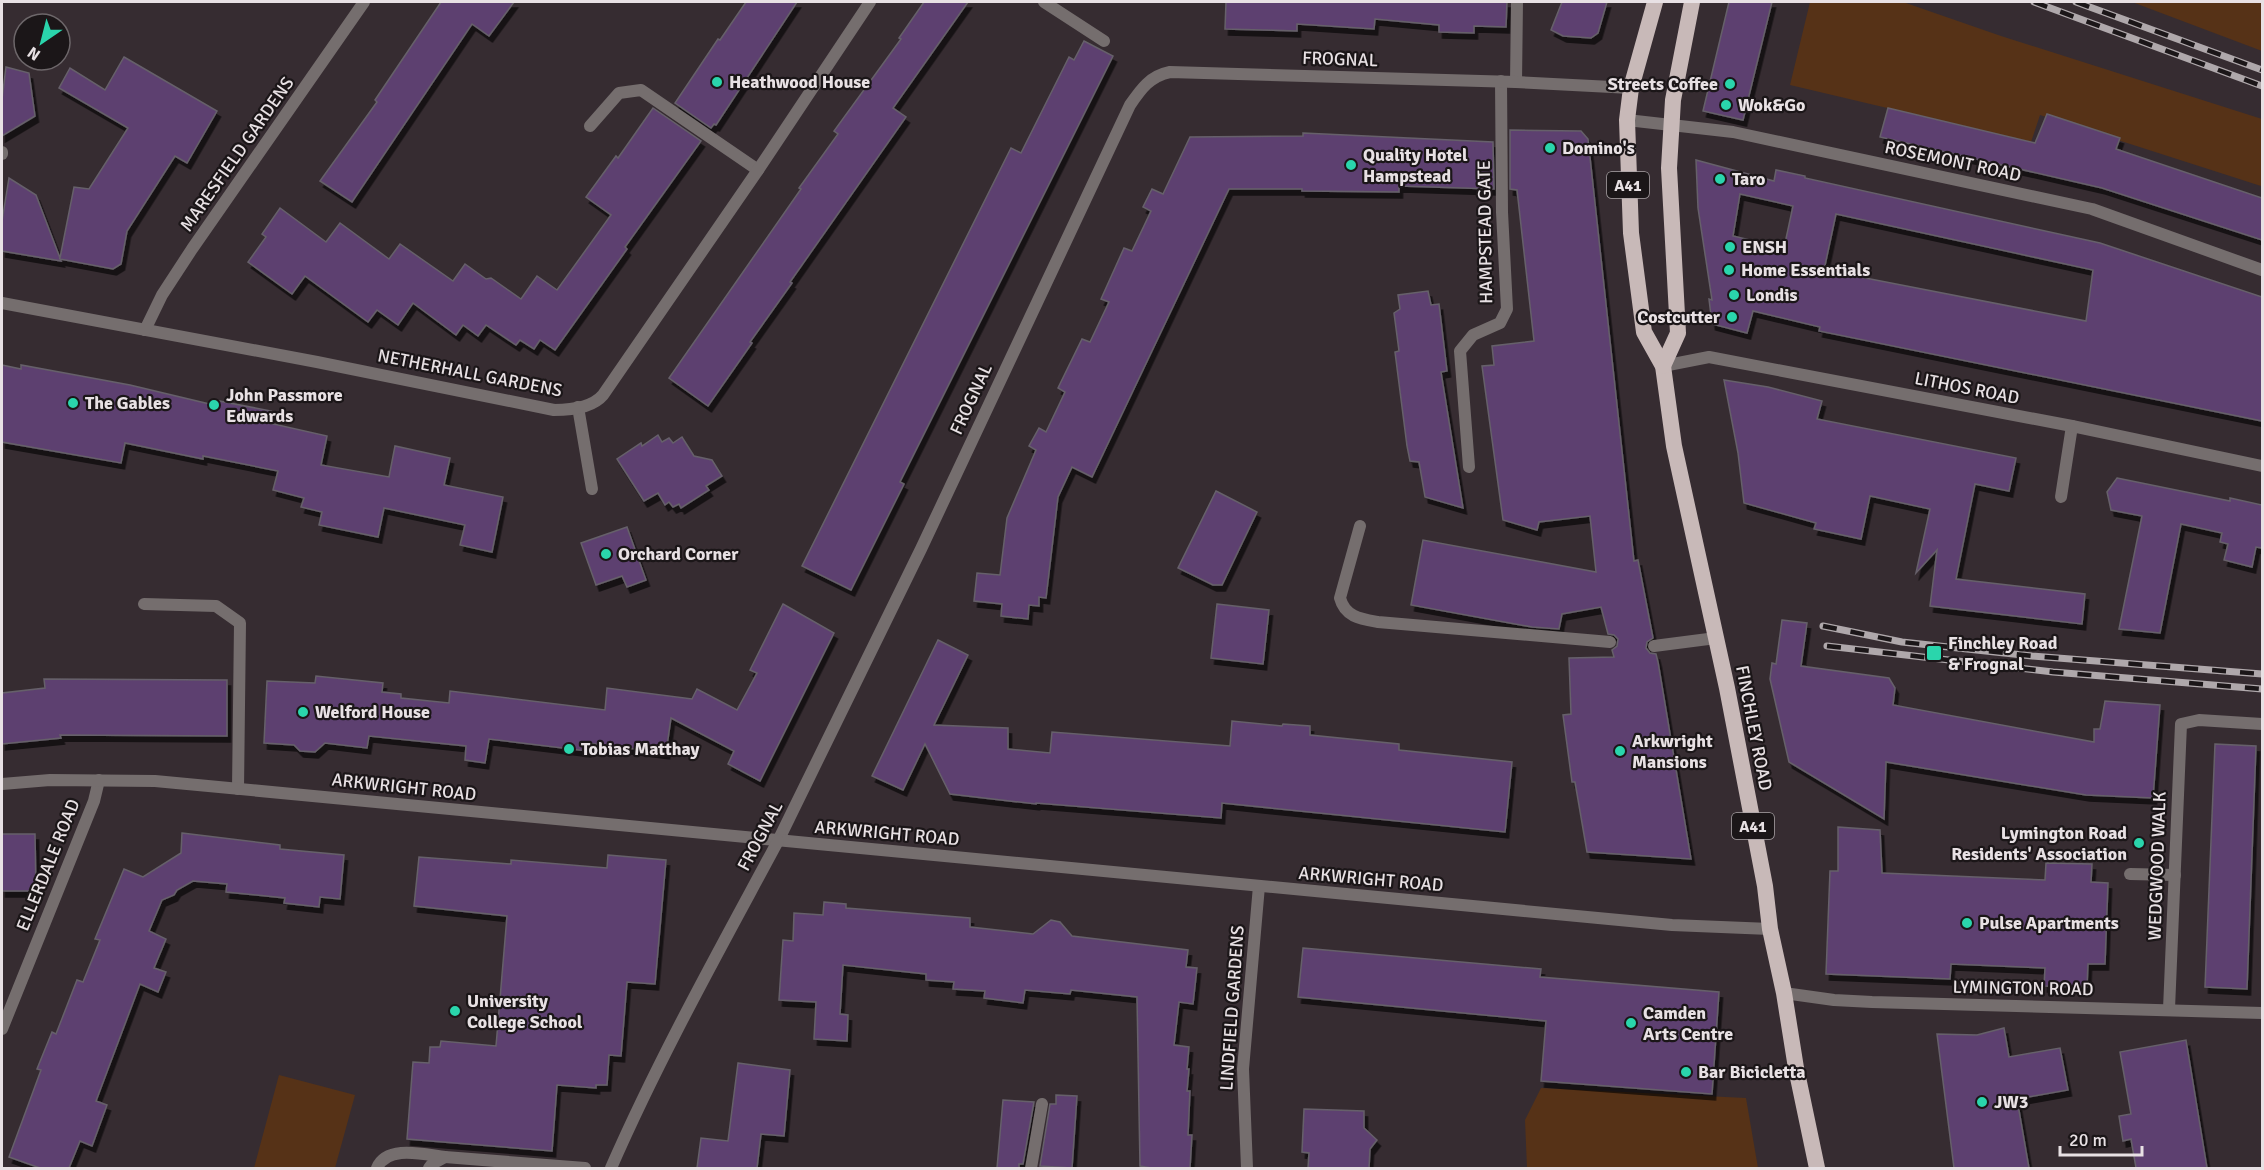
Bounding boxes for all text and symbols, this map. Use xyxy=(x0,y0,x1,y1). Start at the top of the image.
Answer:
north arrow xyxy=(12,12,72,72)
text: N xyxy=(24,42,44,65)
street label: FROGNAL xyxy=(1302,47,1378,71)
place label: Heathwood House xyxy=(729,71,870,93)
street label: MARESFIELD GARDENS xyxy=(175,72,299,236)
place label: Streets Coffee xyxy=(1608,73,1718,95)
marker: Heathwood House xyxy=(710,75,724,89)
marker: Streets Coffee xyxy=(1723,77,1737,91)
place label: Wok&Go xyxy=(1738,94,1805,116)
marker: Wok&Go xyxy=(1719,98,1733,112)
street label: ROSEMONT ROAD xyxy=(1883,136,2023,186)
place label: Domino's xyxy=(1562,137,1635,159)
marker: Domino's xyxy=(1543,141,1557,155)
place label: Quality Hotel Hampstead xyxy=(1363,144,1468,187)
marker: Quality Hotel Hampstead xyxy=(1344,158,1358,172)
street label: HAMPSTEAD GATE xyxy=(1473,160,1497,304)
place label: Taro xyxy=(1732,168,1765,190)
road number: A41 xyxy=(1607,172,1649,198)
marker: Taro xyxy=(1713,172,1727,186)
place label: ENSH xyxy=(1742,236,1787,258)
marker: ENSH xyxy=(1723,240,1737,254)
place label: Home Essentials xyxy=(1741,259,1870,281)
marker: Home Essentials xyxy=(1722,263,1736,277)
place label: Londis xyxy=(1746,284,1798,306)
marker: Londis xyxy=(1727,288,1741,302)
place label: Costcutter xyxy=(1637,306,1721,328)
marker: Costcutter xyxy=(1725,310,1739,324)
street label: NETHERHALL GARDENS xyxy=(376,344,564,402)
street label: FROGNAL xyxy=(945,360,997,438)
street label: LITHOS ROAD xyxy=(1913,367,2021,409)
place label: John Passmore Edwards xyxy=(226,384,343,427)
place label: The Gables xyxy=(85,392,170,414)
marker: The Gables xyxy=(66,396,80,410)
marker: John Passmore Edwards xyxy=(207,398,221,412)
place label: Orchard Corner xyxy=(618,543,739,565)
marker: Orchard Corner xyxy=(599,547,613,561)
place label: Finchley Road & Frognal xyxy=(1948,632,2058,675)
marker: Finchley Road & Frognal xyxy=(1925,644,1943,662)
street label: FINCHLEY ROAD xyxy=(1731,663,1777,793)
place label: Welford House xyxy=(315,701,430,723)
marker: Welford House xyxy=(296,705,310,719)
place label: Arkwright Mansions xyxy=(1632,730,1713,773)
place label: Tobias Matthay xyxy=(581,738,700,760)
marker: Tobias Matthay xyxy=(562,742,576,756)
marker: Arkwright Mansions xyxy=(1613,744,1627,758)
street label: ARKWRIGHT ROAD xyxy=(331,768,477,806)
street label: WEDGWOOD WALK xyxy=(2143,791,2171,941)
street label: ELLERDALE ROAD xyxy=(12,796,84,934)
street label: FROGNAL xyxy=(732,797,788,875)
road number: A41 xyxy=(1732,813,1774,839)
street label: ARKWRIGHT ROAD xyxy=(814,816,960,850)
place label: Lymington Road Residents' Association xyxy=(1951,822,2127,865)
marker: Lymington Road Residents' Association xyxy=(2132,836,2146,850)
street label: ARKWRIGHT ROAD xyxy=(1298,862,1444,896)
place label: Pulse Apartments xyxy=(1979,912,2119,934)
marker: Pulse Apartments xyxy=(1960,916,1974,930)
street label: LINDFIELD GARDENS xyxy=(1215,925,1249,1091)
street label: LYMINGTON ROAD xyxy=(1952,976,2094,1000)
place label: University College School xyxy=(467,990,583,1033)
place label: Camden Arts Centre xyxy=(1643,1002,1733,1045)
marker: University College School xyxy=(448,1004,462,1018)
marker: Camden Arts Centre xyxy=(1624,1016,1638,1030)
place label: Bar Bicicletta xyxy=(1698,1061,1806,1083)
marker: Bar Bicicletta xyxy=(1679,1065,1693,1079)
place label: JW3 xyxy=(1994,1091,2028,1113)
marker: JW3 xyxy=(1975,1095,1989,1109)
scale bar xyxy=(2060,1119,2142,1157)
text: 20 m xyxy=(2069,1129,2107,1151)

